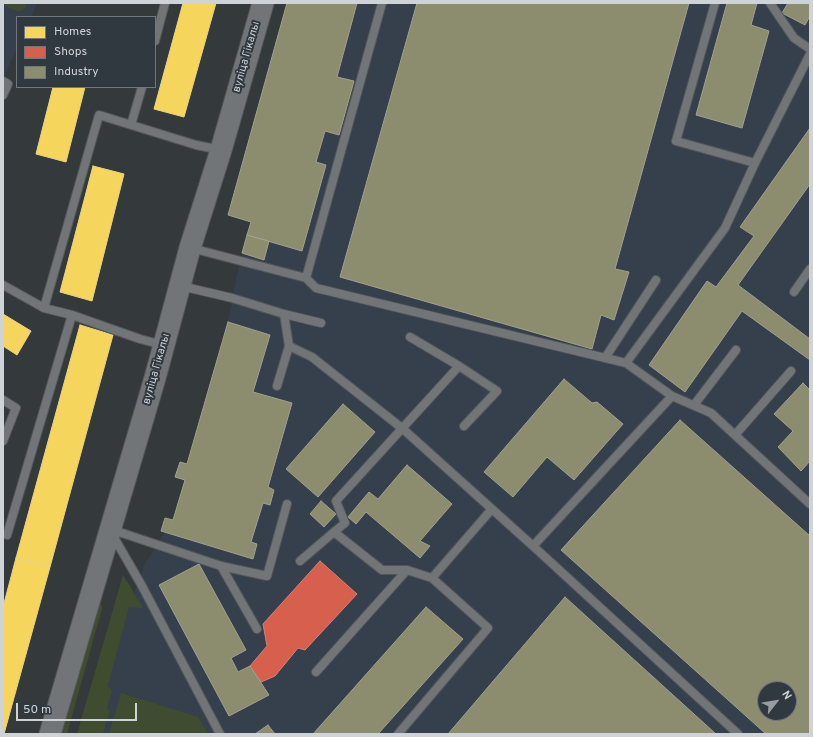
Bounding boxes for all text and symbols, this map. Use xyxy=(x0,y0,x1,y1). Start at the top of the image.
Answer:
legend xyxy=(16,16,156,88)
street label: вуліца Гікалы xyxy=(231,20,263,94)
text: Homes xyxy=(54,24,91,40)
text: Shops xyxy=(54,44,87,60)
text: Industry xyxy=(54,64,99,80)
street label: вуліца Гікалы xyxy=(141,332,173,406)
north arrow xyxy=(757,681,797,721)
text: N xyxy=(778,688,794,702)
scale bar xyxy=(18,695,139,721)
text: 50 m xyxy=(23,702,51,718)

